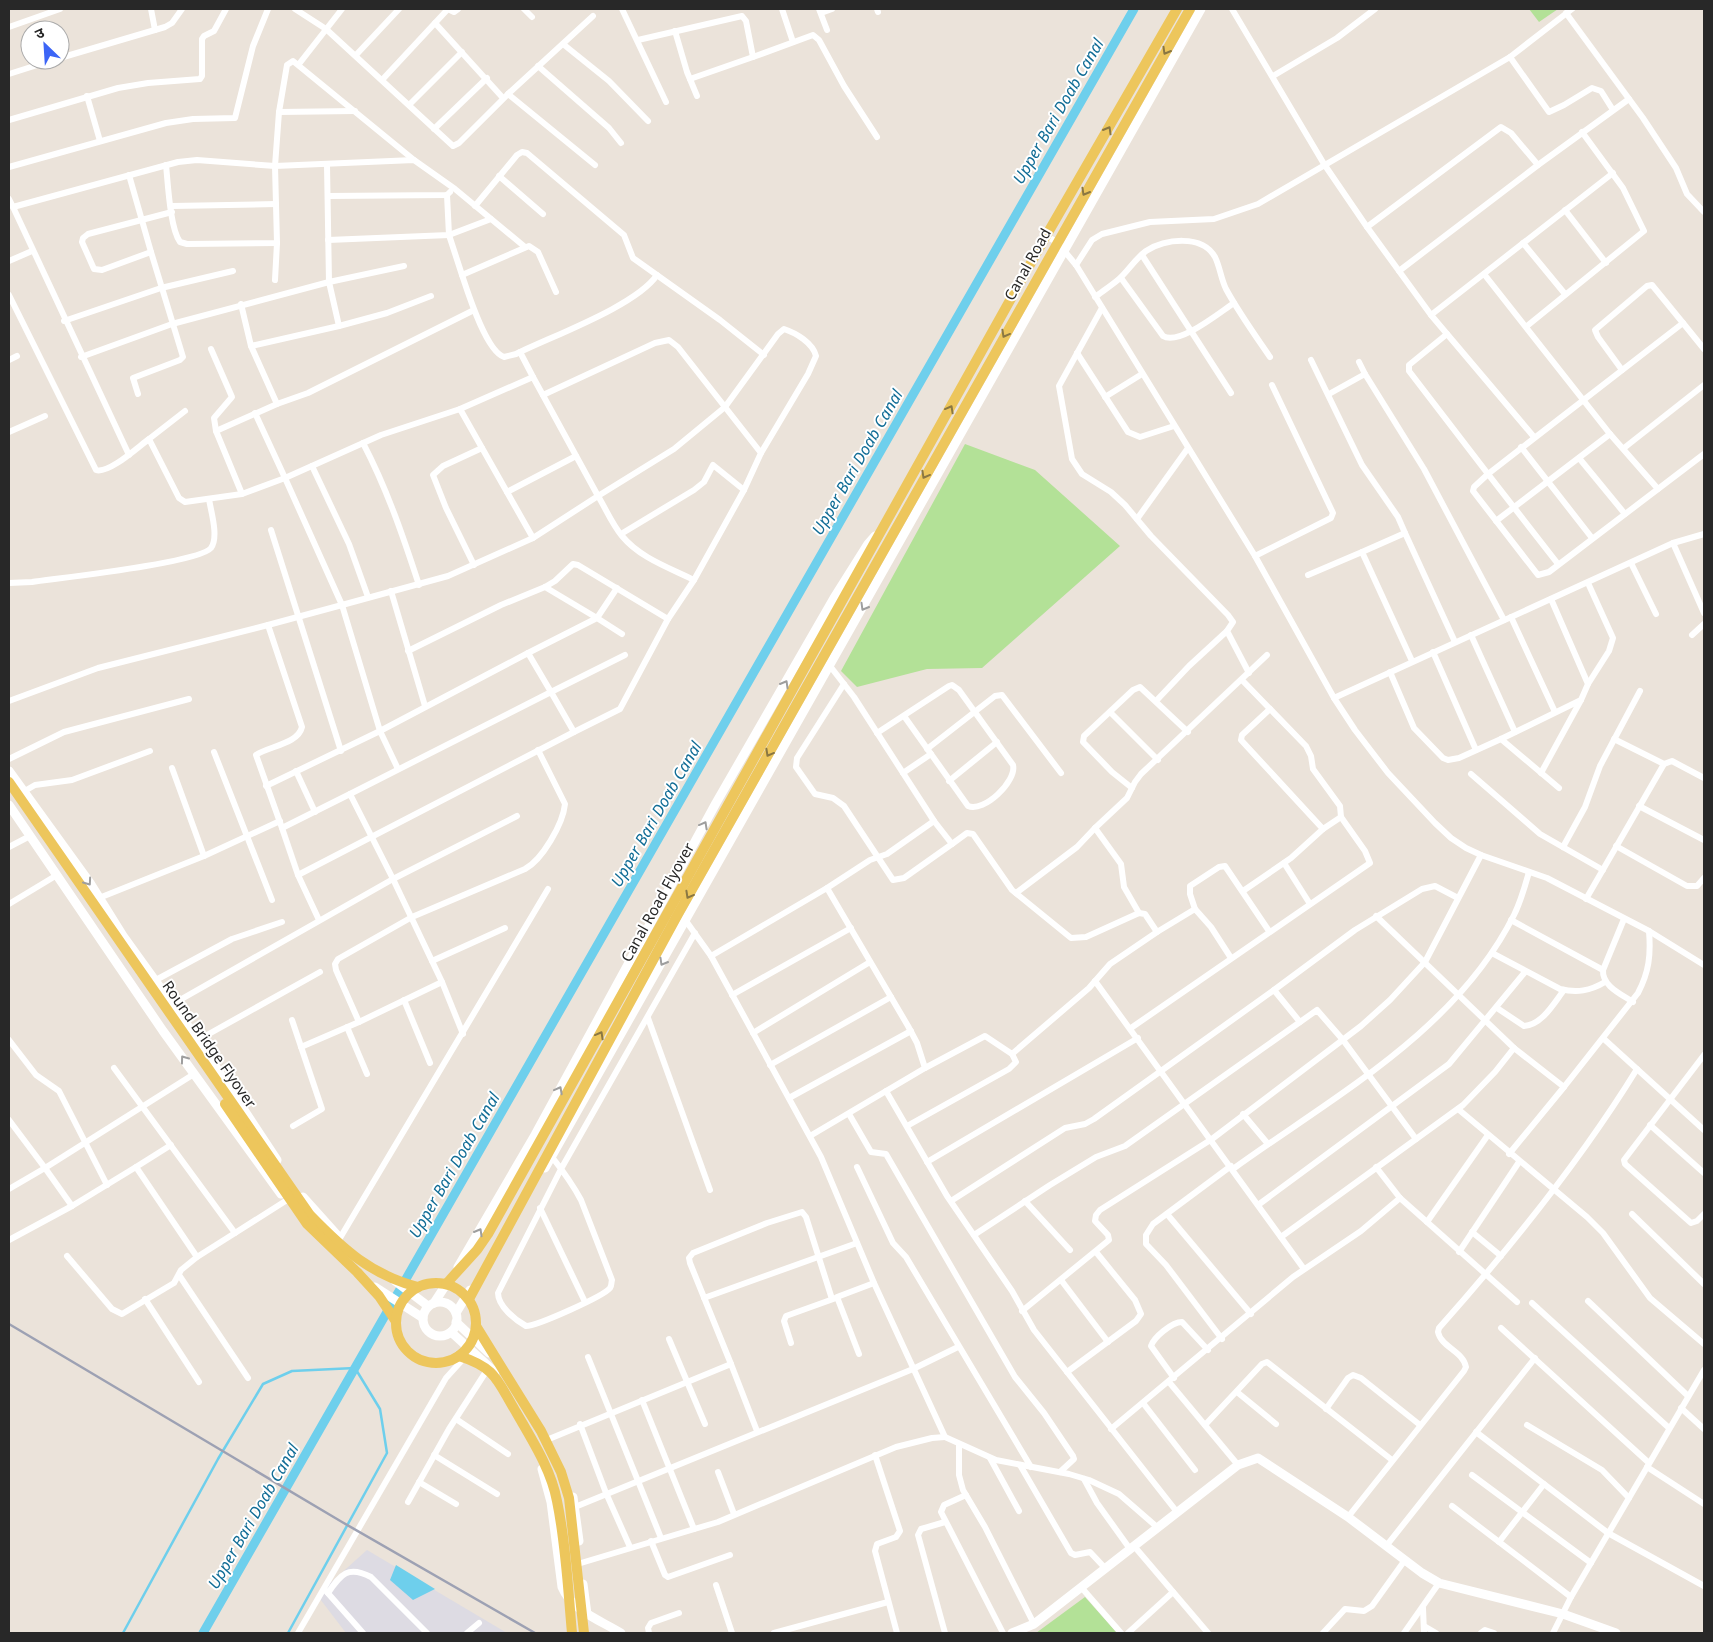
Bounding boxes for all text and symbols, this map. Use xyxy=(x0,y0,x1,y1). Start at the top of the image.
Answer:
north arrow xyxy=(20,20,70,70)
text: उ xyxy=(32,22,48,43)
water label: Upper Bari Doab Canal xyxy=(1007,34,1109,188)
one-way arrow xyxy=(1162,46,1172,55)
one-way arrow xyxy=(1101,126,1111,135)
one-way arrow xyxy=(1081,187,1091,196)
street label: Canal Road xyxy=(999,224,1055,304)
one-way arrow xyxy=(1001,328,1011,337)
water label: Upper Bari Doab Canal xyxy=(806,385,908,539)
one-way arrow xyxy=(944,405,954,414)
one-way arrow xyxy=(922,470,932,479)
one-way arrow xyxy=(860,601,870,610)
one-way arrow xyxy=(779,681,789,690)
water label: Upper Bari Doab Canal xyxy=(605,737,707,891)
one-way arrow xyxy=(765,748,775,757)
one-way arrow xyxy=(698,821,708,830)
street label: Canal Road Flyover xyxy=(616,839,698,965)
one-way arrow xyxy=(82,877,92,886)
one-way arrow xyxy=(685,889,695,898)
one-way arrow xyxy=(660,956,670,965)
street label: Round Bridge Flyover xyxy=(158,976,262,1112)
one-way arrow xyxy=(593,1031,603,1040)
one-way arrow xyxy=(180,1056,190,1065)
one-way arrow xyxy=(553,1087,563,1096)
water label: Upper Bari Doab Canal xyxy=(403,1088,505,1242)
one-way arrow xyxy=(472,1228,482,1237)
water label: Upper Bari Doab Canal xyxy=(202,1439,304,1593)

